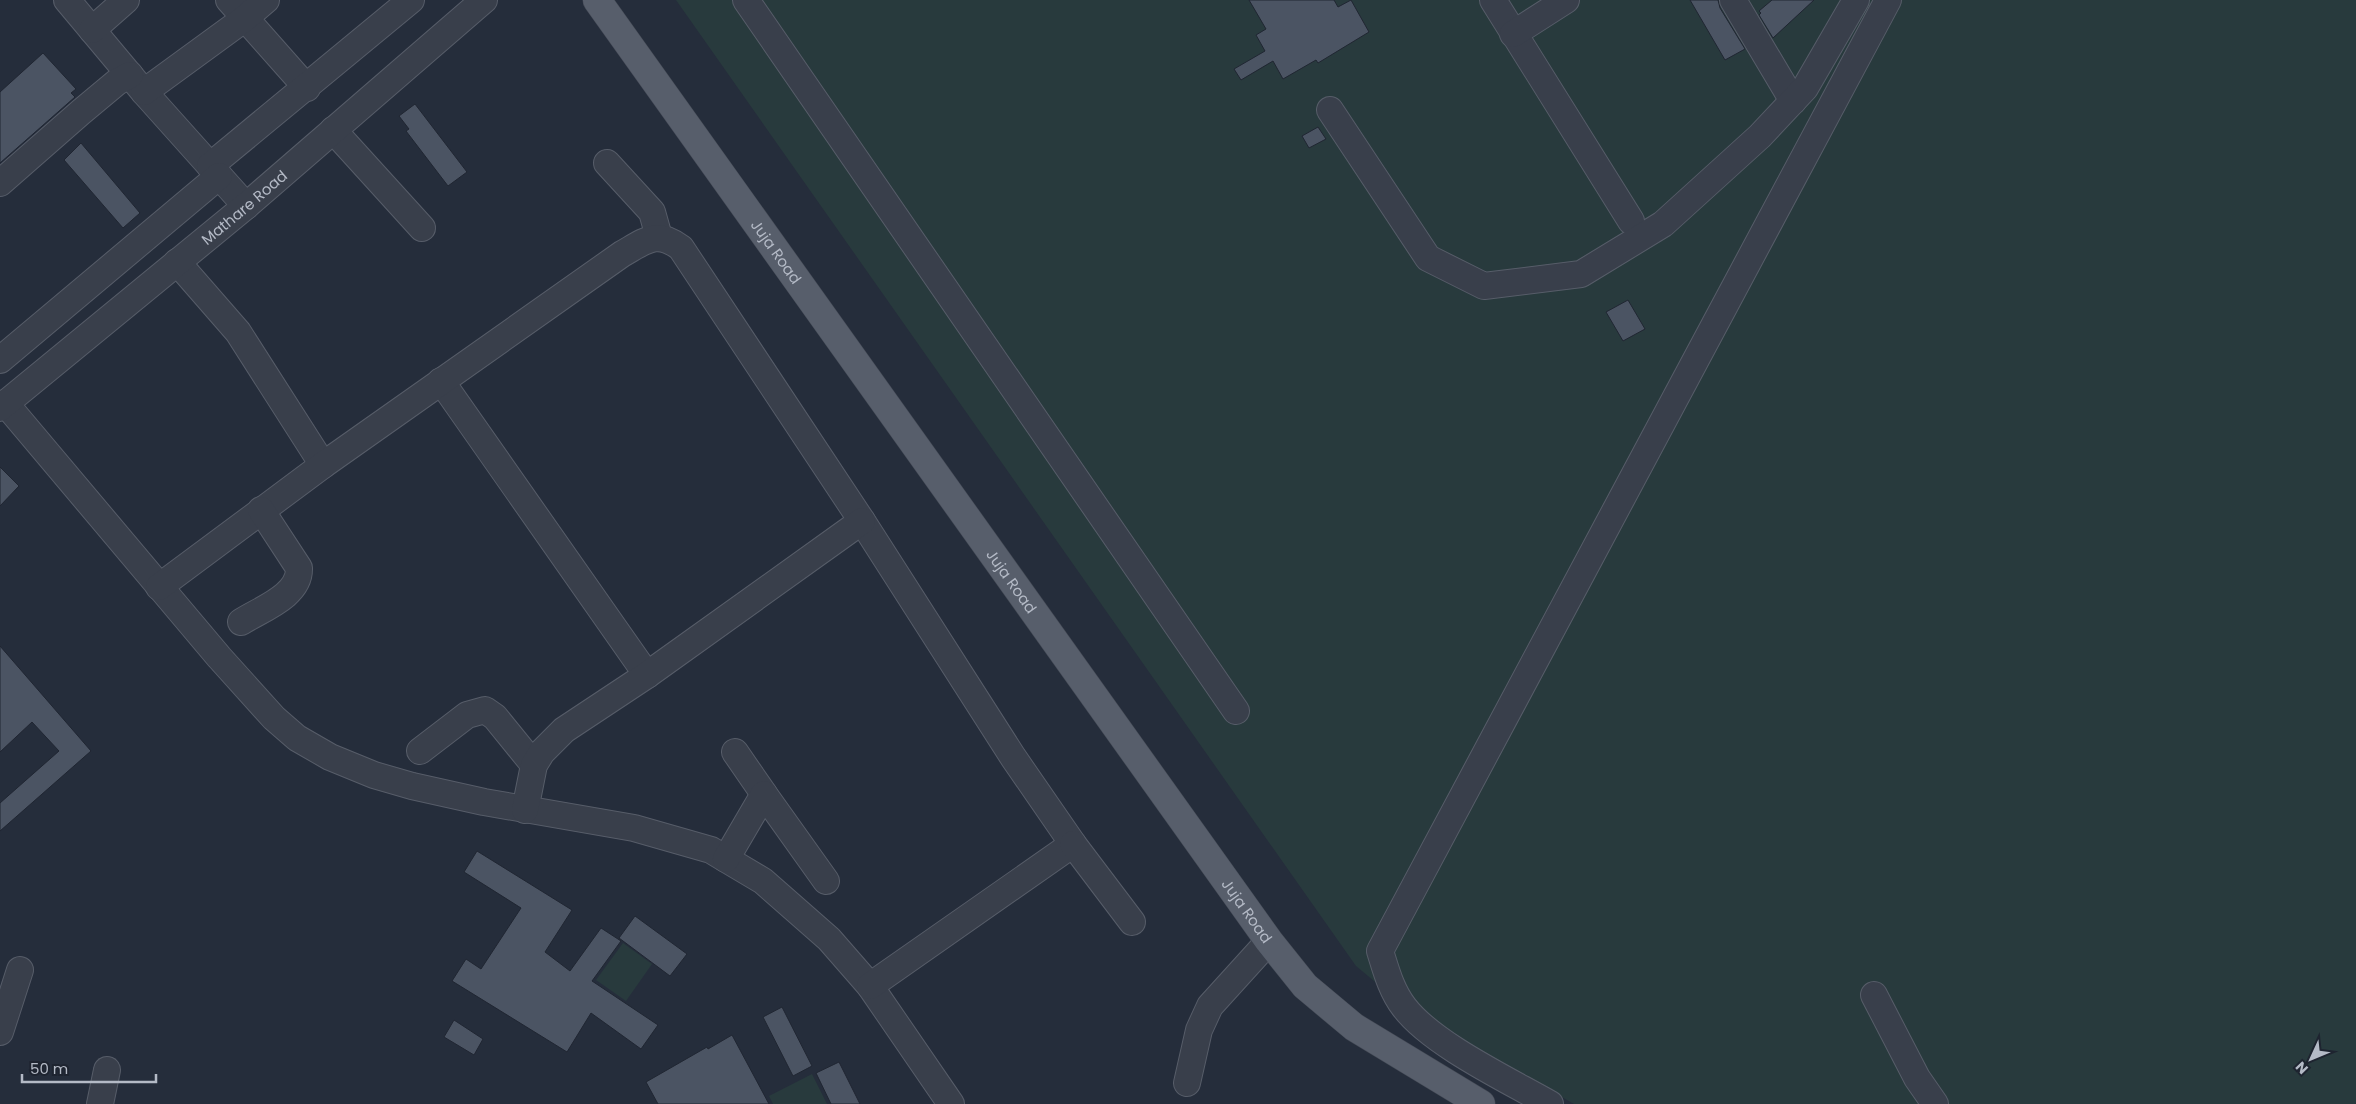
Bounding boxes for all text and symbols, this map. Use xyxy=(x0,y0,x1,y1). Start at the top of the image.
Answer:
street label: Mathare Road xyxy=(197,165,291,249)
street label: Juja Road xyxy=(746,215,807,288)
street label: Juja Road xyxy=(982,545,1042,617)
street label: Juja Road xyxy=(1217,874,1277,947)
north arrow xyxy=(2286,1034,2336,1084)
scale bar xyxy=(22,1052,156,1084)
text: N xyxy=(2291,1057,2312,1079)
text: 50 m xyxy=(30,1058,68,1079)

